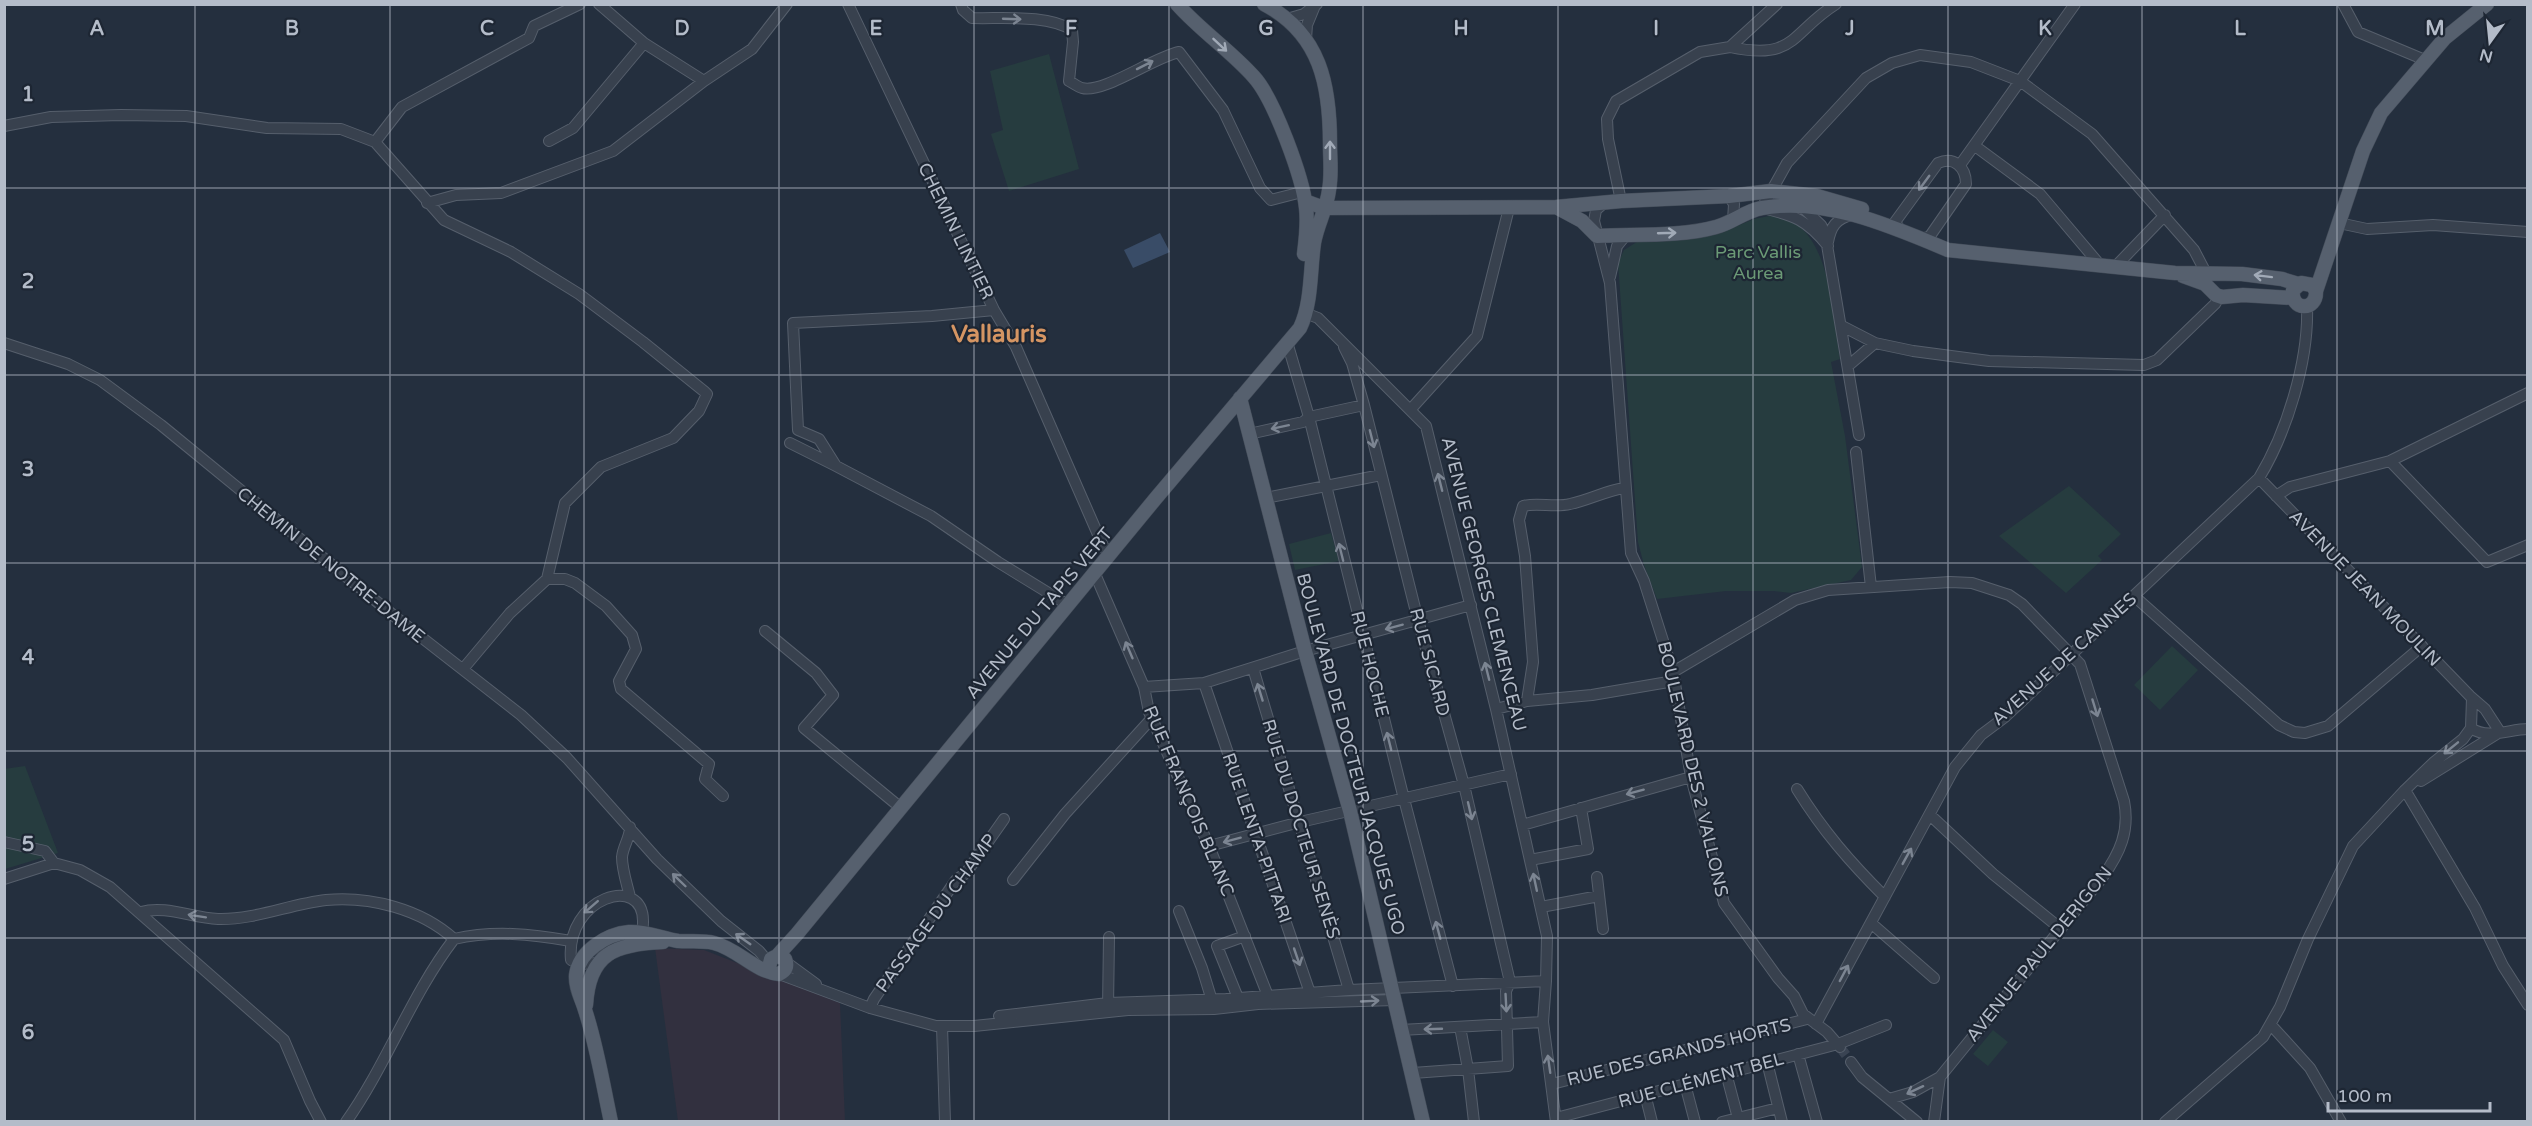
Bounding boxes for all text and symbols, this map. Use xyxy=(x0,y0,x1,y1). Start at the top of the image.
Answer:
north arrow xyxy=(2460,12,2520,72)
one-way arrow xyxy=(1002,14,1022,25)
text: A xyxy=(90,17,105,41)
text: B xyxy=(285,17,299,41)
text: C xyxy=(480,17,494,41)
text: D xyxy=(674,17,690,41)
text: E xyxy=(870,17,883,41)
text: F xyxy=(1065,17,1077,41)
text: G xyxy=(1258,17,1274,41)
text: H xyxy=(1453,17,1469,41)
text: I xyxy=(1653,17,1659,41)
text: J xyxy=(1844,17,1855,41)
text: K xyxy=(2038,17,2052,41)
text: L xyxy=(2234,17,2246,41)
text: M xyxy=(2425,17,2445,41)
one-way arrow xyxy=(1212,38,1227,52)
text: N xyxy=(2478,44,2495,67)
one-way arrow xyxy=(1136,59,1154,70)
text: 1 xyxy=(22,83,34,107)
one-way arrow xyxy=(1324,141,1336,161)
street label: CHEMIN LINTIER xyxy=(913,159,999,303)
one-way arrow xyxy=(1917,175,1930,191)
one-way arrow xyxy=(1657,227,1677,238)
park label: Parc Vallis Aurea xyxy=(1715,241,1801,284)
text: 2 xyxy=(22,270,34,294)
one-way arrow xyxy=(2254,271,2273,282)
district label: Vallauris xyxy=(951,320,1047,349)
one-way arrow xyxy=(1271,422,1290,433)
one-way arrow xyxy=(1367,430,1379,449)
street label: AVENUE GEORGES CLEMENCEAU xyxy=(1437,435,1531,733)
text: 3 xyxy=(22,458,34,482)
one-way arrow xyxy=(1434,473,1446,492)
street label: CHEMIN DE NOTRE-DAME xyxy=(233,482,429,648)
street label: AVENUE JEAN MOULIN xyxy=(2285,505,2445,671)
street label: AVENUE DU TAPIS VERT xyxy=(961,523,1117,703)
one-way arrow xyxy=(1335,543,1347,562)
street label: BOULEVARD DE DOCTEUR JACQUES UGO xyxy=(1292,571,1410,937)
street label: AVENUE DE CANNES xyxy=(1987,588,2141,730)
street label: RUE SICARD xyxy=(1405,605,1455,719)
street label: RUE HOCHE xyxy=(1346,609,1394,719)
one-way arrow xyxy=(1385,622,1404,633)
street label: BOULEVARD DES 2 VALLONS xyxy=(1653,639,1733,899)
one-way arrow xyxy=(1123,642,1134,660)
text: 4 xyxy=(22,646,35,670)
one-way arrow xyxy=(1481,662,1493,681)
one-way arrow xyxy=(1254,683,1265,702)
one-way arrow xyxy=(2090,698,2101,717)
street label: RUE FRANÇOIS BLANC xyxy=(1139,702,1239,900)
street label: RUE DU DOCTEUR SENÈS xyxy=(1257,717,1345,941)
one-way arrow xyxy=(1383,732,1394,751)
one-way arrow xyxy=(2444,741,2460,754)
street label: RUE LENTA-PITTARI xyxy=(1218,750,1296,926)
one-way arrow xyxy=(1626,787,1645,799)
one-way arrow xyxy=(1465,801,1477,820)
street label: PASSAGE DU CHAMP xyxy=(871,829,1001,997)
text: 5 xyxy=(22,833,34,857)
one-way arrow xyxy=(1223,835,1242,847)
one-way arrow xyxy=(1901,848,1913,865)
street label: AVENUE PAUL DERIGON xyxy=(1961,862,2117,1046)
one-way arrow xyxy=(671,873,686,888)
one-way arrow xyxy=(1529,873,1540,892)
one-way arrow xyxy=(584,900,599,914)
one-way arrow xyxy=(188,910,208,921)
one-way arrow xyxy=(1432,920,1444,939)
one-way arrow xyxy=(735,933,752,945)
one-way arrow xyxy=(1293,947,1304,966)
one-way arrow xyxy=(1838,965,1850,982)
one-way arrow xyxy=(1501,992,1512,1012)
one-way arrow xyxy=(1359,996,1379,1007)
street label: RUE DES GRANDS HORTS xyxy=(1565,1013,1793,1091)
text: 6 xyxy=(22,1021,34,1045)
one-way arrow xyxy=(1424,1023,1444,1034)
street label: RUE CLÉMENT BEL xyxy=(1616,1047,1787,1113)
one-way arrow xyxy=(1543,1054,1554,1074)
scale bar xyxy=(2328,1075,2490,1113)
one-way arrow xyxy=(1907,1084,1925,1096)
text: 100 m xyxy=(2337,1085,2392,1107)

